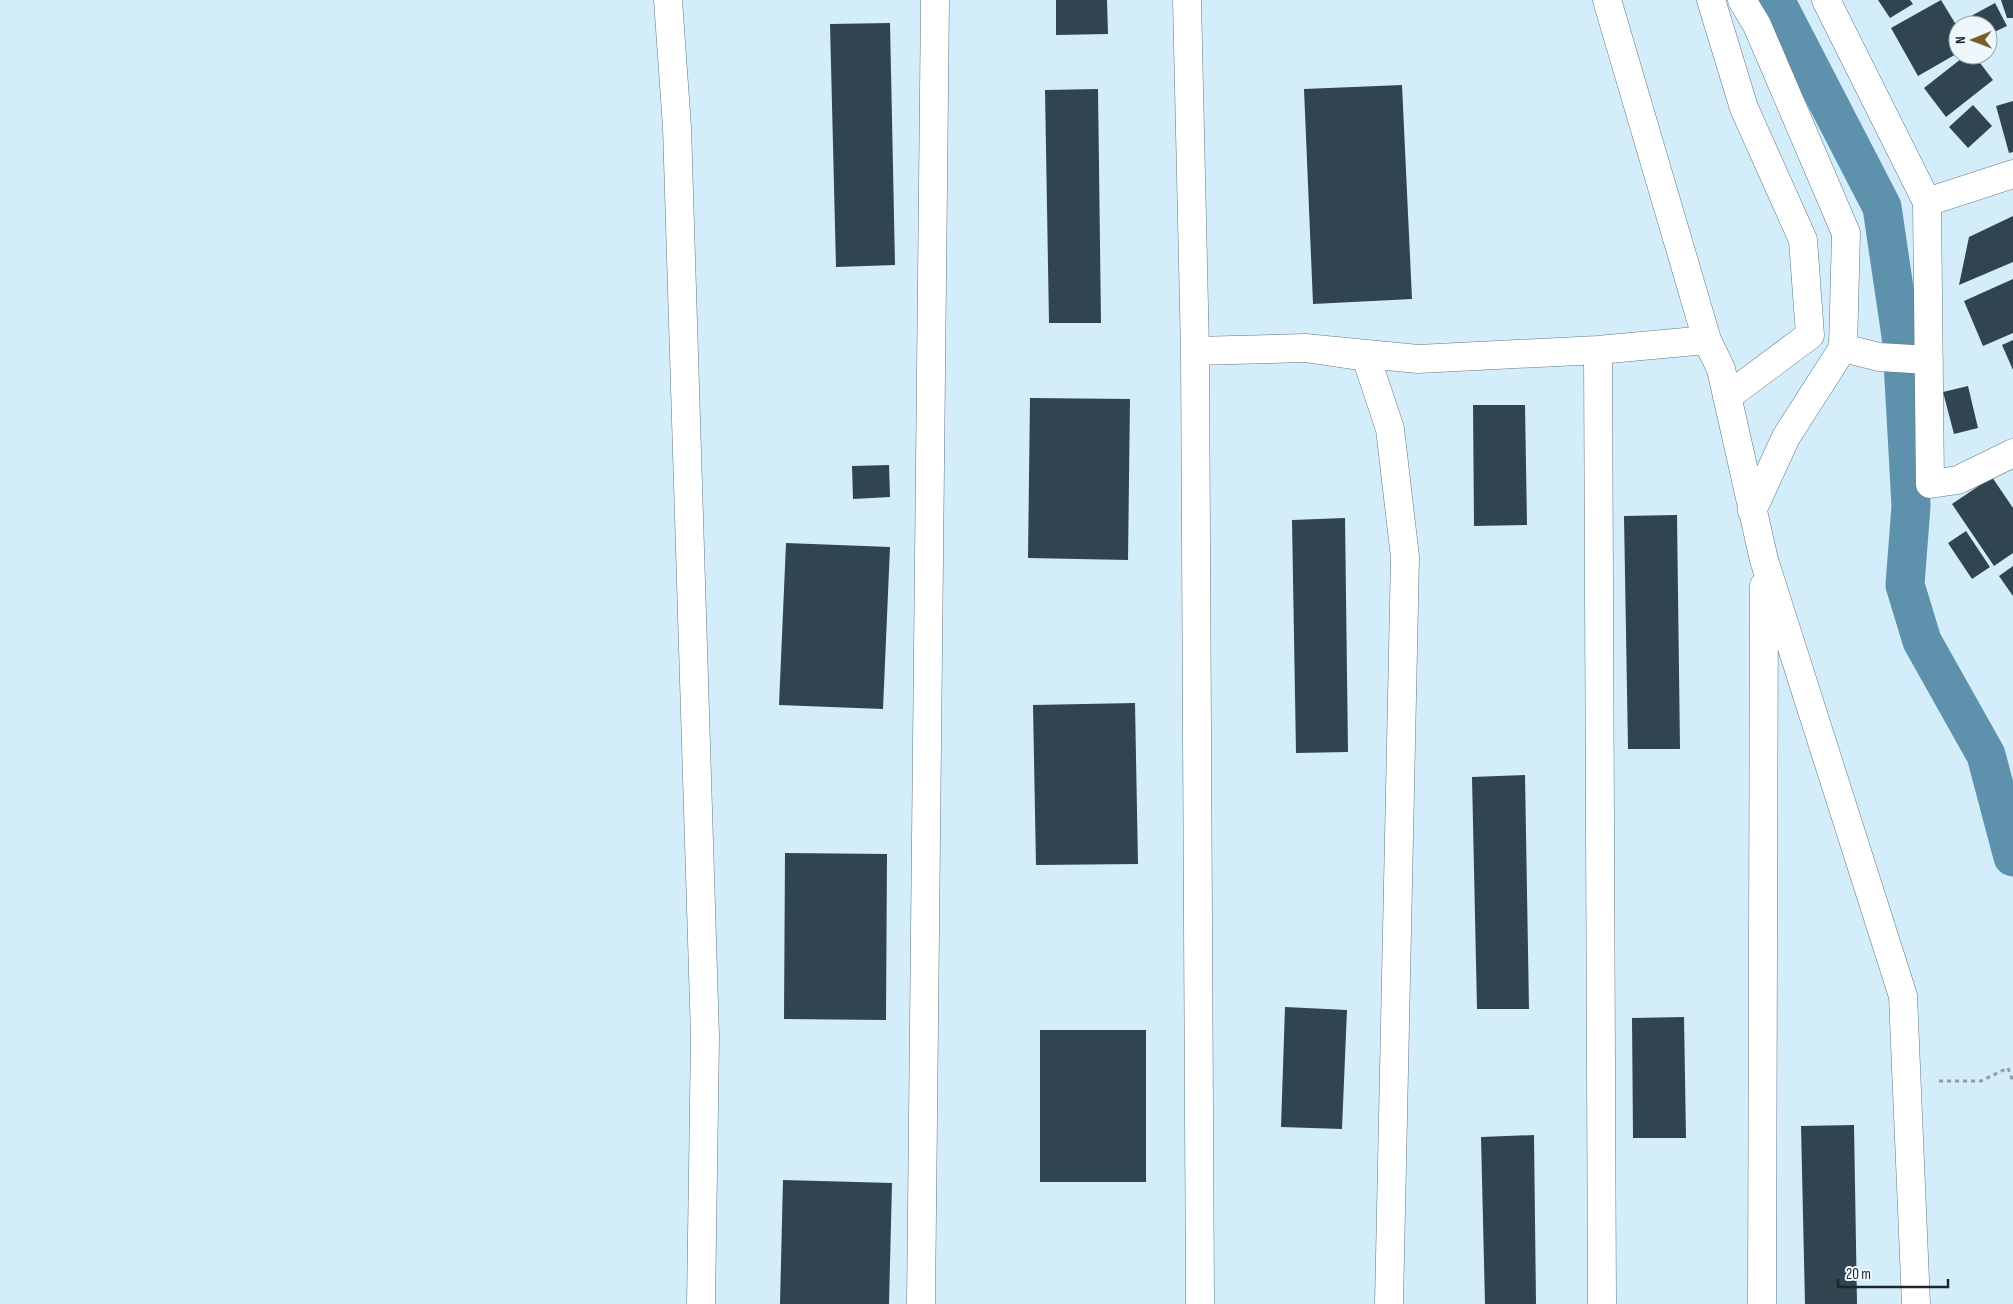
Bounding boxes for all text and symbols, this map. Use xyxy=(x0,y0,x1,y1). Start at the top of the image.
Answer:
north arrow xyxy=(1948,15,1998,65)
text: N xyxy=(1952,36,1969,44)
scale bar xyxy=(1838,1256,1948,1288)
text: 20 m xyxy=(1846,1265,1871,1284)

